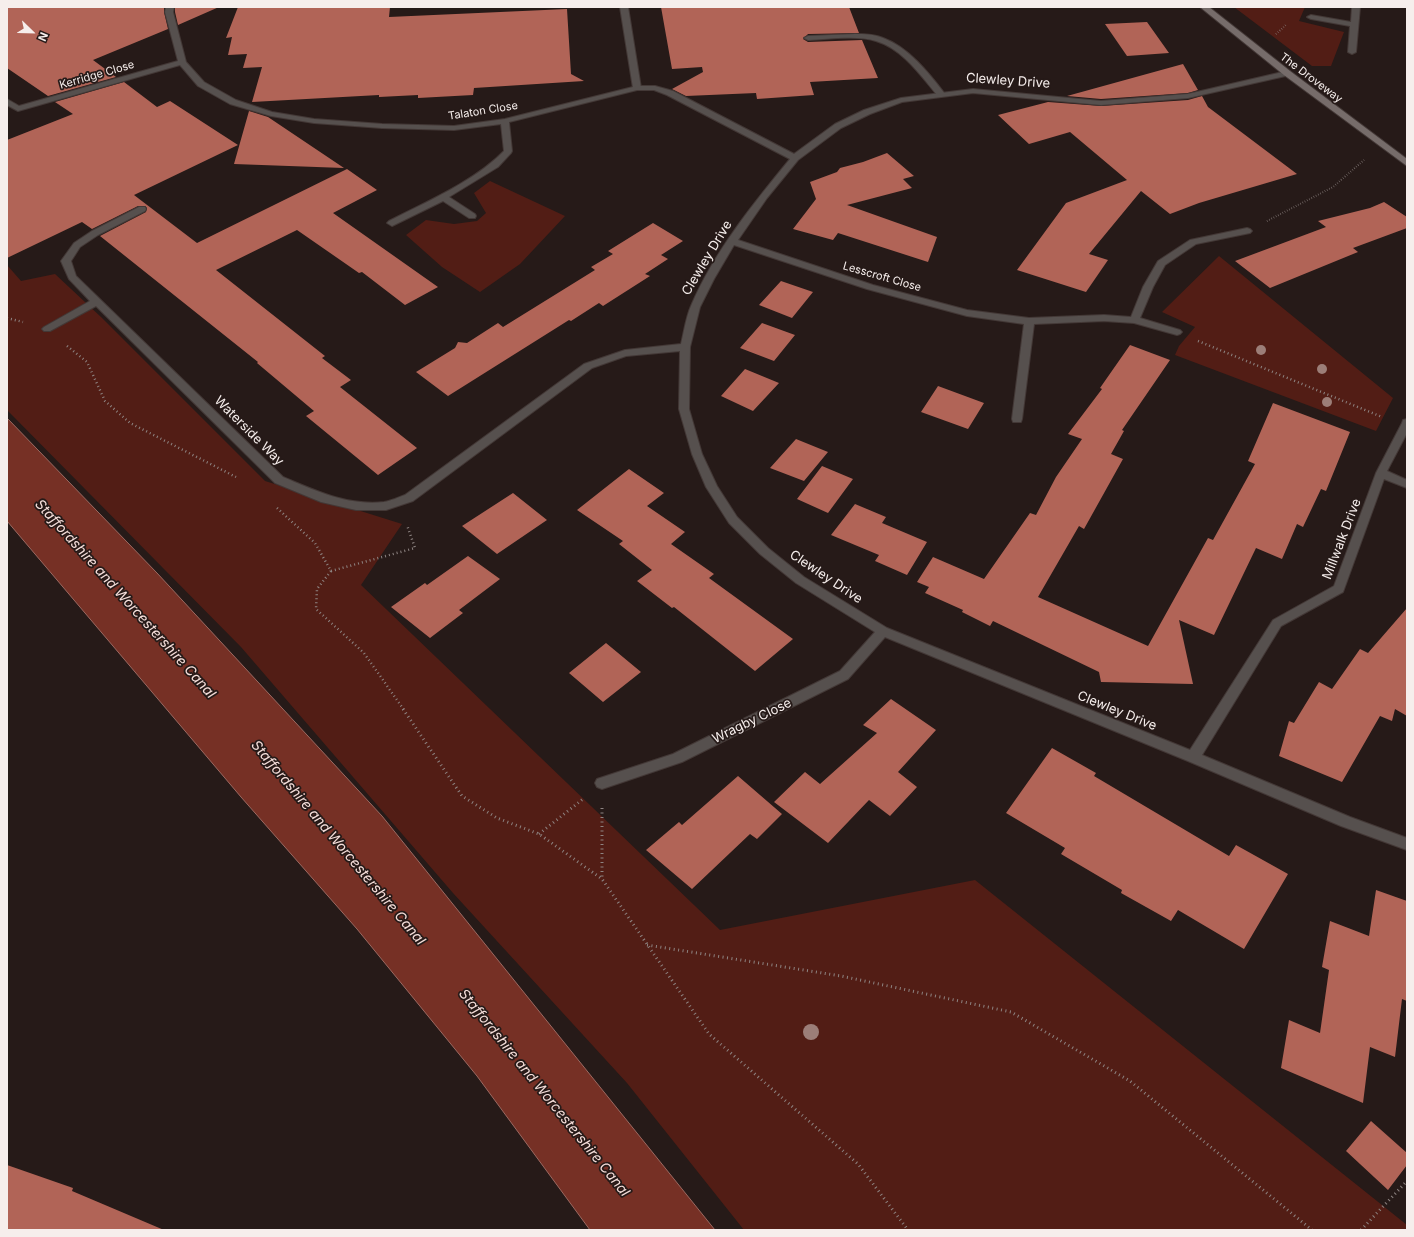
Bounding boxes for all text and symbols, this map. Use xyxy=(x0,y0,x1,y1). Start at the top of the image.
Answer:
north arrow xyxy=(12,12,52,52)
text: N xyxy=(35,30,51,43)
street label: The Droveway xyxy=(1277,50,1345,106)
street label: Kerridge Close xyxy=(58,58,136,92)
street label: Clewley Drive xyxy=(965,70,1051,92)
street label: Talaton Close xyxy=(447,99,519,123)
street label: Clewley Drive xyxy=(679,218,735,298)
street label: Lesscroft Close xyxy=(841,259,923,295)
street label: Waterside Way xyxy=(211,393,287,469)
water label: Staffordshire and Worcestershire Canal xyxy=(31,496,219,702)
street label: Millwalk Drive xyxy=(1319,496,1365,582)
street label: Clewley Drive xyxy=(787,547,865,607)
street label: Clewley Drive xyxy=(1075,688,1159,734)
street label: Wragby Close xyxy=(710,695,794,747)
water label: Staffordshire and Worcestershire Canal xyxy=(247,737,429,949)
water label: Staffordshire and Worcestershire Canal xyxy=(455,986,633,1200)

